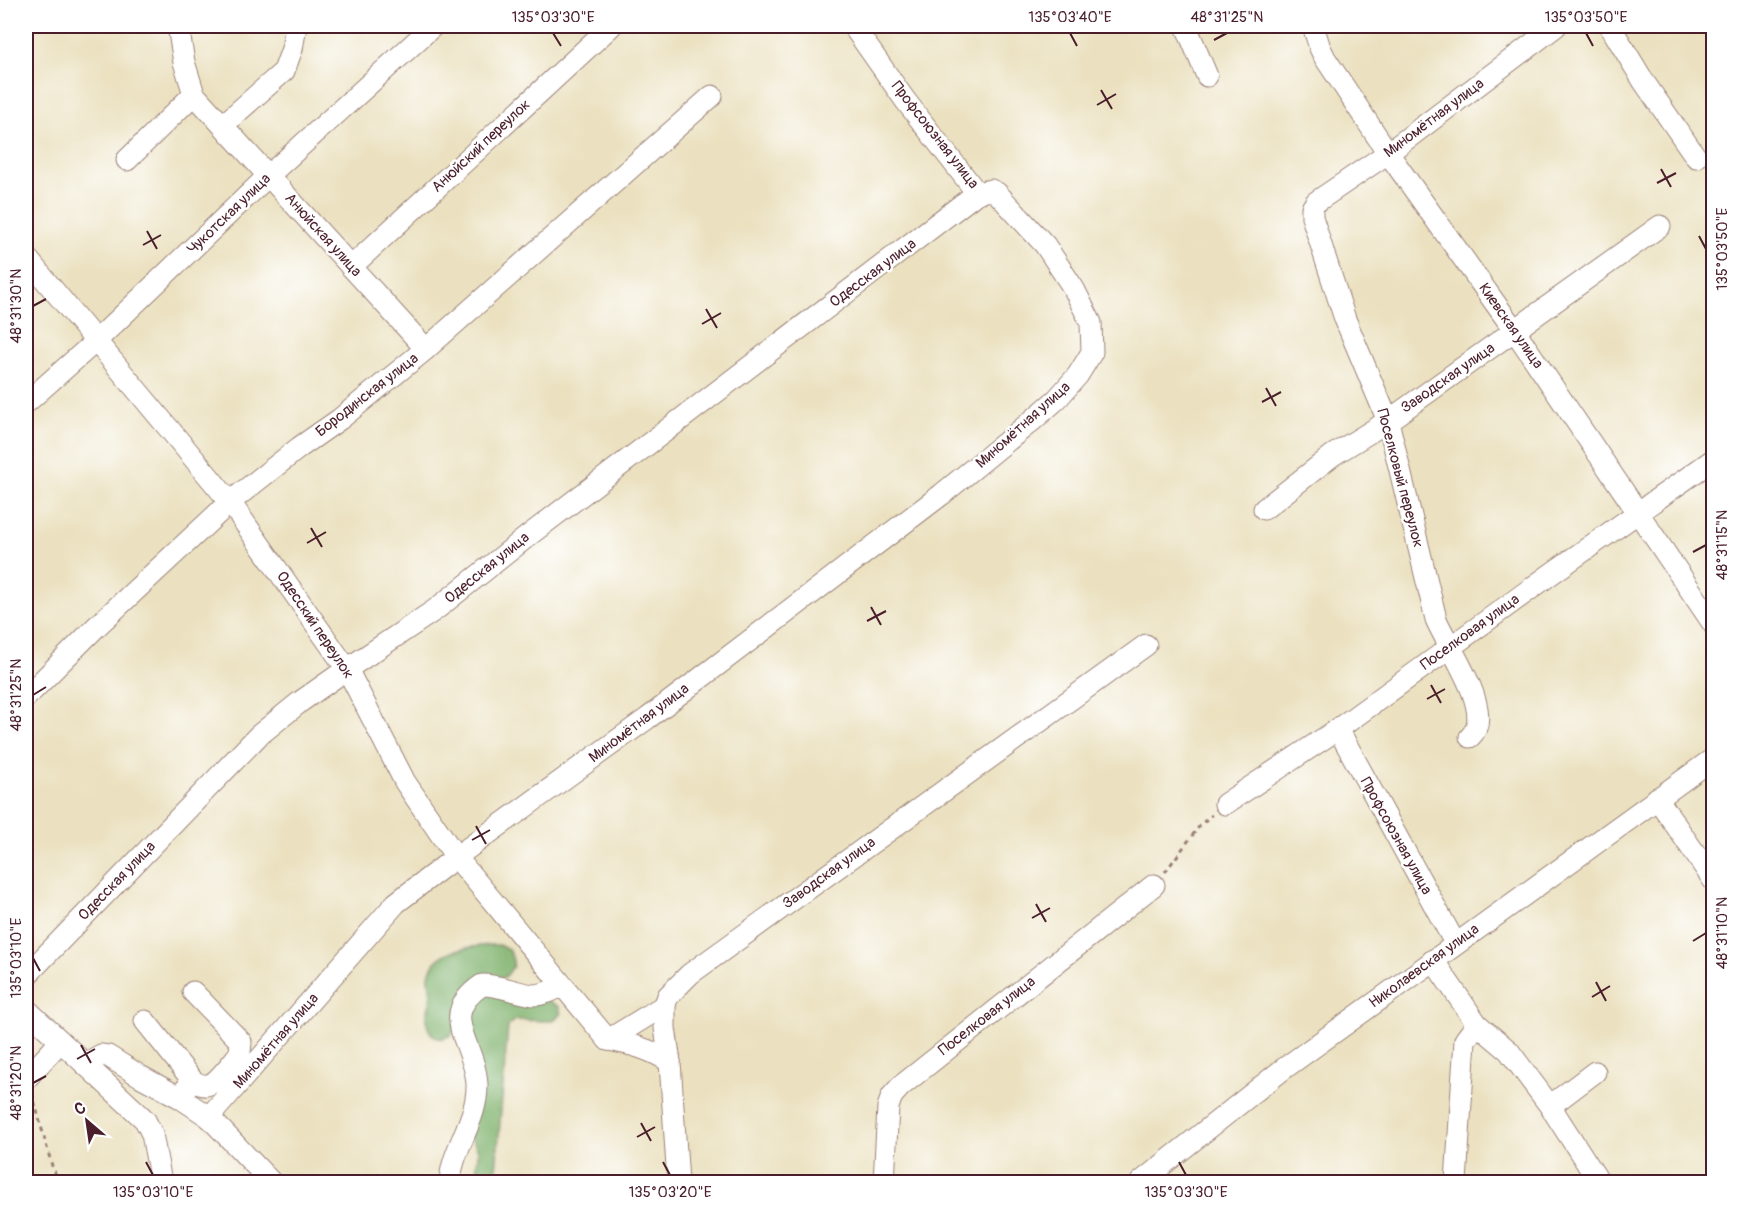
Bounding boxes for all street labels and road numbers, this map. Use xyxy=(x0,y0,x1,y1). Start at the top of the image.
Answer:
street label: Миномётная улица xyxy=(1380,74,1488,162)
street label: Профсоюзная улица xyxy=(887,77,983,193)
street label: Анюйский переулок xyxy=(428,95,535,197)
street label: Чукотская улица xyxy=(183,169,275,259)
street label: Анюйская улица xyxy=(280,189,366,281)
street label: Одесская улица xyxy=(826,234,920,312)
street label: Киевская улица xyxy=(1475,280,1547,372)
street label: Заводская улица xyxy=(1397,339,1499,417)
street label: Бородинская улица xyxy=(312,349,422,441)
street label: Миномётная улица xyxy=(972,378,1074,472)
street label: Поселковый переулок xyxy=(1372,407,1428,550)
street label: Одесская улица xyxy=(441,528,533,608)
street label: Одесский переулок xyxy=(272,568,358,683)
street label: Поселковая улица xyxy=(1417,590,1523,674)
street label: Миномётная улица xyxy=(585,679,693,767)
street label: Профсоюзная улица xyxy=(1356,774,1436,898)
street label: Заводская улица xyxy=(779,833,879,913)
street label: Одесская улица xyxy=(74,837,160,925)
street label: Николаевская улица xyxy=(1365,920,1483,1012)
street label: Поселковая улица xyxy=(935,972,1039,1060)
street label: Миномётная улица xyxy=(229,989,323,1093)

